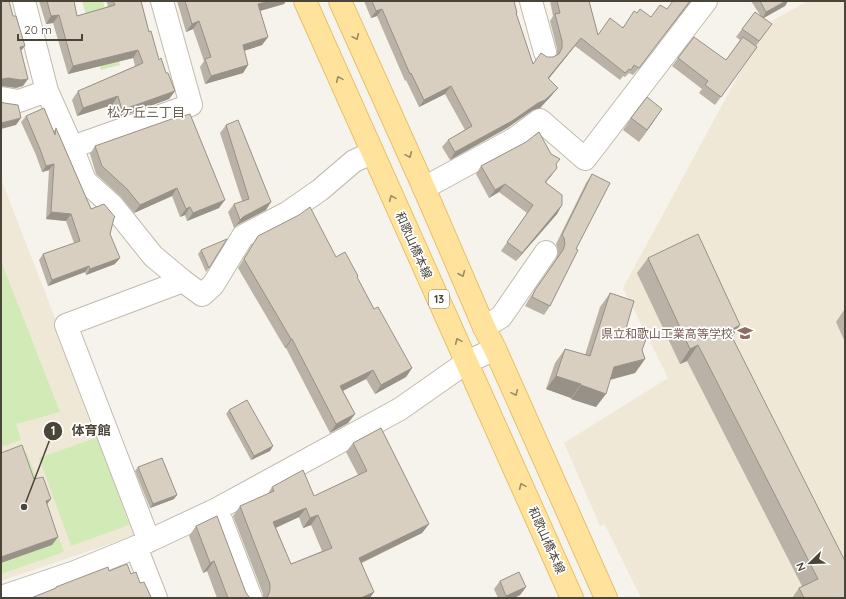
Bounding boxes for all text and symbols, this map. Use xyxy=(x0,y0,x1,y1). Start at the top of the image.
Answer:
scale bar xyxy=(18,16,82,42)
text: 20 m xyxy=(24,22,52,37)
one-way arrow xyxy=(351,32,359,40)
one-way arrow xyxy=(336,76,344,83)
district label: 松ケ丘三丁目 xyxy=(107,104,185,120)
one-way arrow xyxy=(405,151,413,158)
one-way arrow xyxy=(389,194,397,201)
street label: 和歌山橋本線 xyxy=(393,209,435,281)
one-way arrow xyxy=(457,270,465,277)
road number: 13 xyxy=(429,290,449,308)
school or university icon: 県立和歌山工業高等学校 xyxy=(736,324,754,342)
place label: 県立和歌山工業高等学校 xyxy=(601,326,733,341)
one-way arrow xyxy=(455,338,463,346)
one-way arrow xyxy=(510,388,518,396)
callout: 体育館 xyxy=(43,418,118,443)
text: 体育館 xyxy=(71,422,111,438)
text: 1 xyxy=(51,423,55,438)
one-way arrow xyxy=(519,482,527,490)
street label: 和歌山橋本線 xyxy=(526,504,568,576)
north arrow xyxy=(790,543,830,583)
text: N xyxy=(793,560,809,573)

